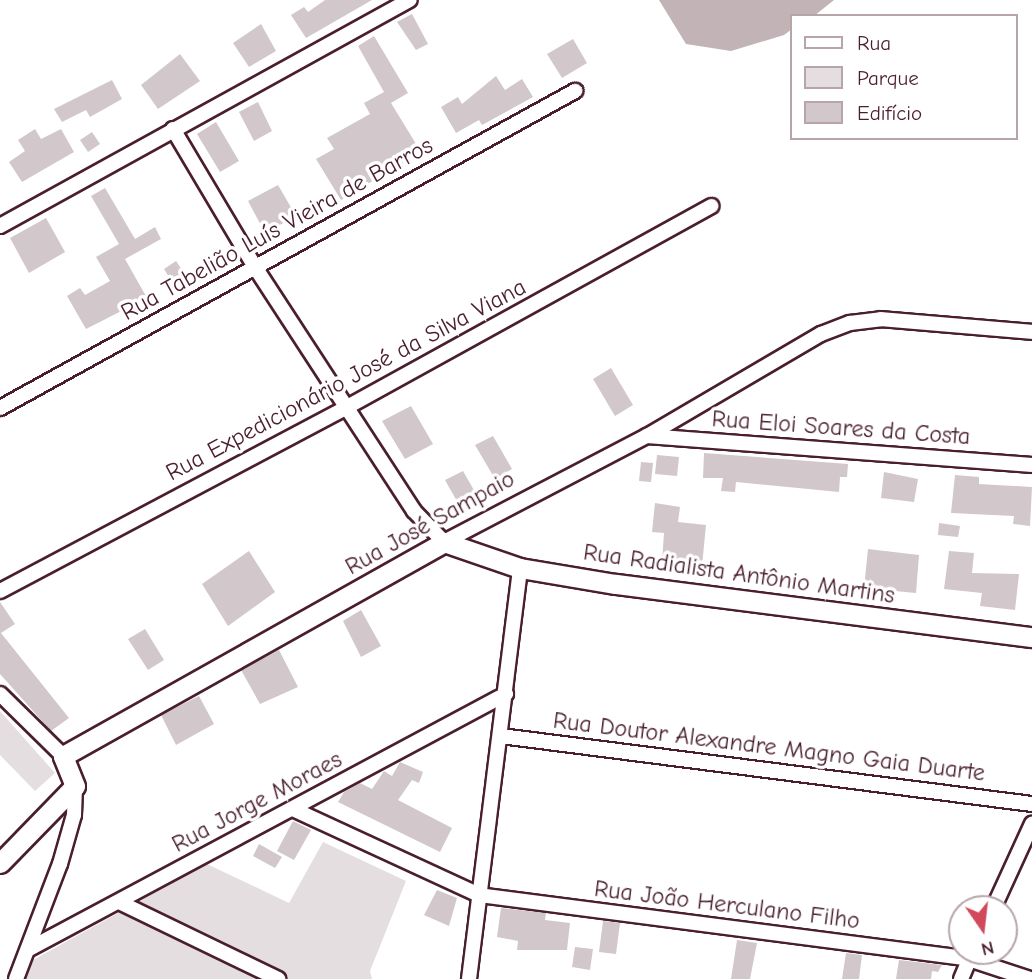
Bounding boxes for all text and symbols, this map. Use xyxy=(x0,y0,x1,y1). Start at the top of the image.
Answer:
legend xyxy=(790,14,1018,140)
text: Rua xyxy=(857,31,891,55)
text: Parque xyxy=(857,66,919,90)
text: Edifício xyxy=(857,101,922,125)
street label: Rua Tabelião Luís Vieira de Barros xyxy=(116,131,438,327)
street label: Rua Expedicionário José da Silva Viana xyxy=(161,273,531,487)
street label: Rua Eloi Soares da Costa xyxy=(711,405,971,451)
street label: Rua José Sampaio xyxy=(340,465,520,581)
street label: Rua Radialista Antônio Martins xyxy=(581,538,897,610)
street label: Rua Doutor Alexandre Magno Gaia Duarte xyxy=(551,706,987,788)
street label: Rua Jorge Moraes xyxy=(167,745,347,859)
street label: Rua João Herculano Filho xyxy=(593,874,861,936)
north arrow xyxy=(948,895,1018,965)
text: N xyxy=(979,936,996,961)

